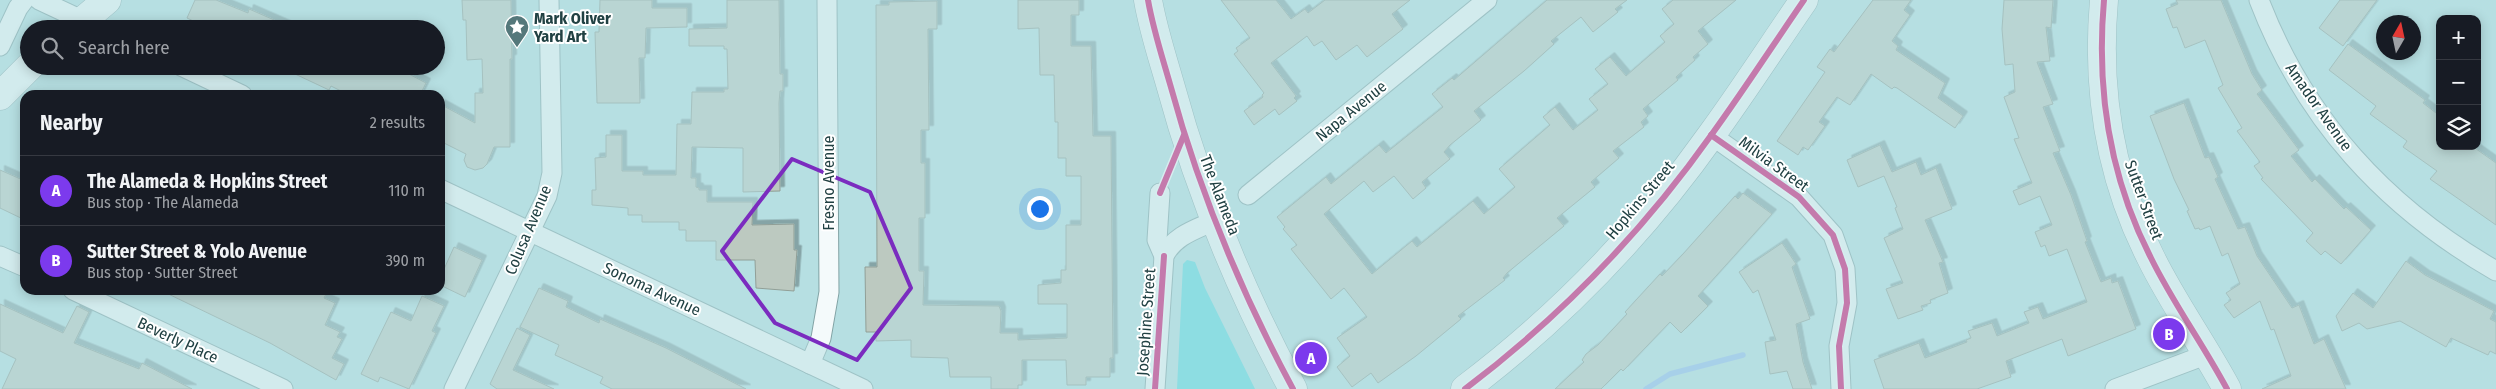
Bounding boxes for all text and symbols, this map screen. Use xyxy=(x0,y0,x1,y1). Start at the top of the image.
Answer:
place label: Mark Oliver Yard Art xyxy=(533,9,611,46)
place icon: Mark Oliver Yard Art xyxy=(504,14,530,48)
north arrow xyxy=(2376,15,2421,60)
map controls xyxy=(2436,15,2481,150)
button: + xyxy=(2436,15,2481,60)
search box xyxy=(20,20,445,75)
icon: search xyxy=(38,34,66,62)
text: Search here xyxy=(78,36,170,59)
street label: Amador Avenue xyxy=(2282,59,2356,155)
button: − xyxy=(2436,60,2481,105)
street label: Napa Avenue xyxy=(1312,77,1390,145)
button: layers xyxy=(2436,105,2481,150)
text: Nearby xyxy=(40,110,102,136)
text: 2 results xyxy=(370,113,425,132)
street label: Milvia Street xyxy=(1735,132,1813,196)
street label: Fresno Avenue xyxy=(819,135,838,231)
street label: The Alameda xyxy=(1196,152,1244,238)
street label: Hopkins Street xyxy=(1602,156,1679,243)
street label: Sutter Street xyxy=(2121,158,2167,243)
text: The Alameda & Hopkins Street xyxy=(87,170,327,193)
text: A xyxy=(52,181,60,200)
text: 110 m xyxy=(388,181,425,200)
street label: Colusa Avenue xyxy=(501,182,555,278)
text: Bus stop · The Alameda xyxy=(87,193,239,212)
your location xyxy=(1027,196,1053,222)
text: Sutter Street & Yolo Avenue xyxy=(87,240,307,263)
text: B xyxy=(52,251,60,270)
text: 390 m xyxy=(386,251,425,270)
street label: Sonoma Avenue xyxy=(600,258,704,320)
text: Bus stop · Sutter Street xyxy=(87,263,238,282)
street label: Josephine Street xyxy=(1133,267,1159,376)
street label: Beverly Place xyxy=(135,313,221,367)
pin: B xyxy=(2153,315,2185,353)
pin: A xyxy=(1295,339,1327,377)

